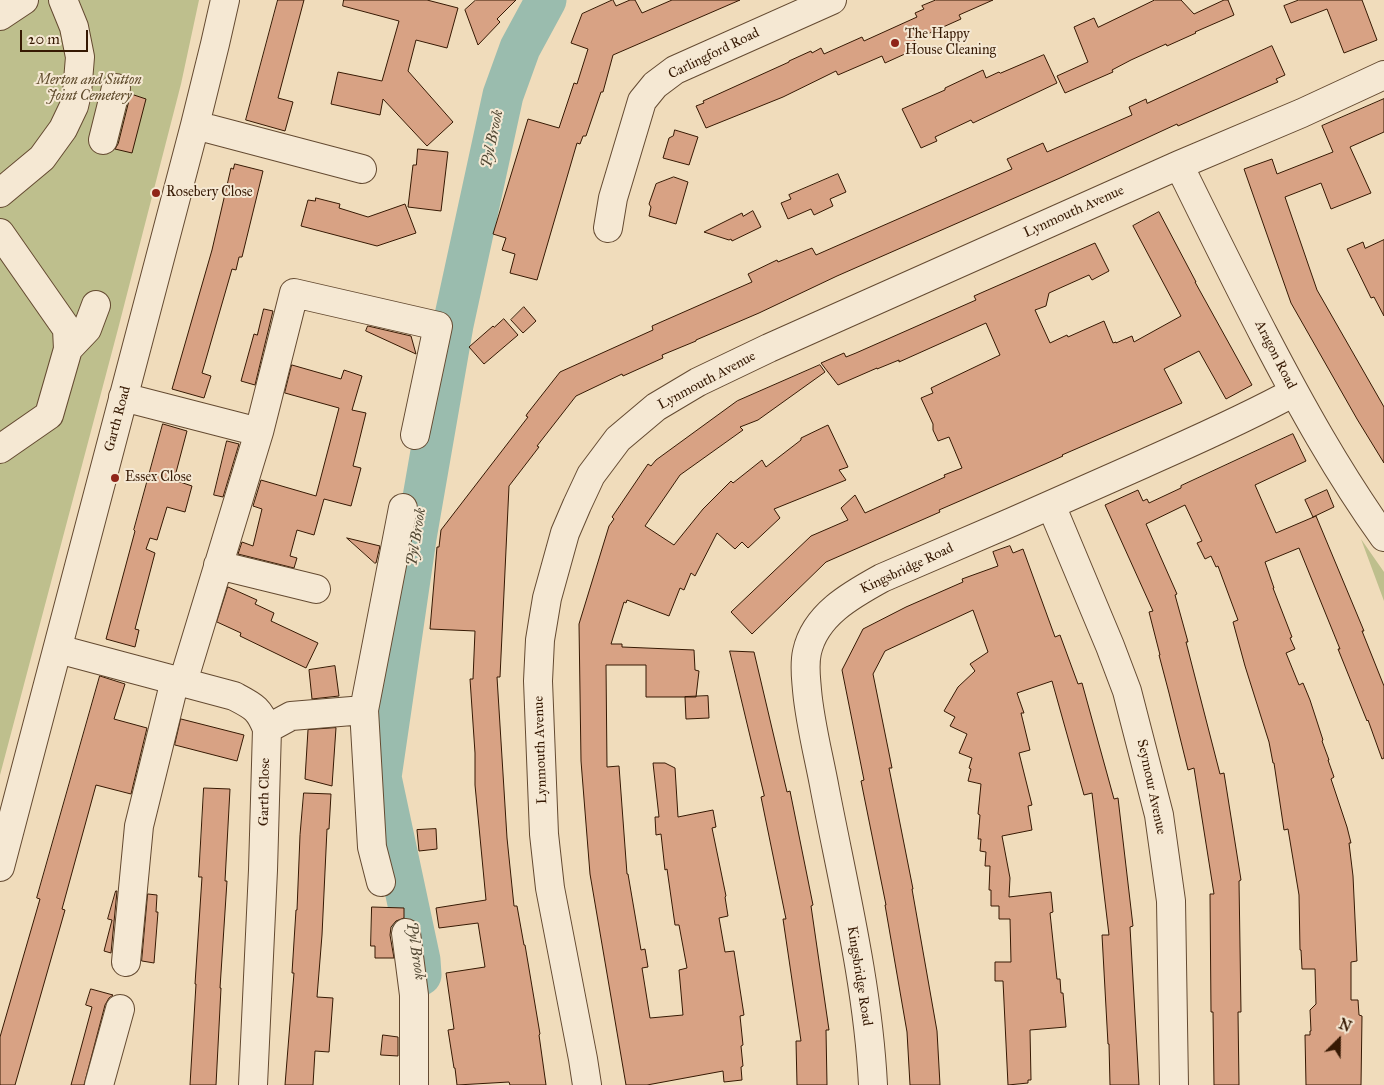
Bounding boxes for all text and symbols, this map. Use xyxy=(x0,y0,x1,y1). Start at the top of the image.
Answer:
scale bar xyxy=(22,20,90,52)
street label: Carlingford Road xyxy=(666,25,762,83)
place label: The Happy House Cleaning xyxy=(905,27,996,59)
text: 20 m xyxy=(28,30,60,48)
marker: The Happy House Cleaning xyxy=(889,37,901,49)
park label: Merton and Sutton Joint Cemetery xyxy=(36,73,142,105)
water label: Pyl Brook xyxy=(478,108,508,170)
street label: Lynmouth Avenue xyxy=(1021,182,1127,242)
place label: Rosebery Close xyxy=(166,185,253,201)
marker: Rosebery Close xyxy=(150,187,162,199)
street label: Aragon Road xyxy=(1251,318,1299,392)
street label: Lynmouth Avenue xyxy=(655,348,759,414)
street label: Garth Road xyxy=(101,384,135,454)
place label: Essex Close xyxy=(125,470,192,486)
marker: Essex Close xyxy=(109,472,121,484)
water label: Pyl Brook xyxy=(404,507,430,567)
street label: Kingsbridge Road xyxy=(858,540,956,598)
street label: Lynmouth Avenue xyxy=(531,696,551,804)
street label: Seymour Avenue xyxy=(1133,738,1169,836)
street label: Garth Close xyxy=(256,758,274,826)
water label: Pyl Brook xyxy=(402,921,428,981)
street label: Kingsbridge Road xyxy=(843,925,875,1027)
north arrow xyxy=(1314,1015,1364,1065)
text: N xyxy=(1336,1016,1354,1036)

